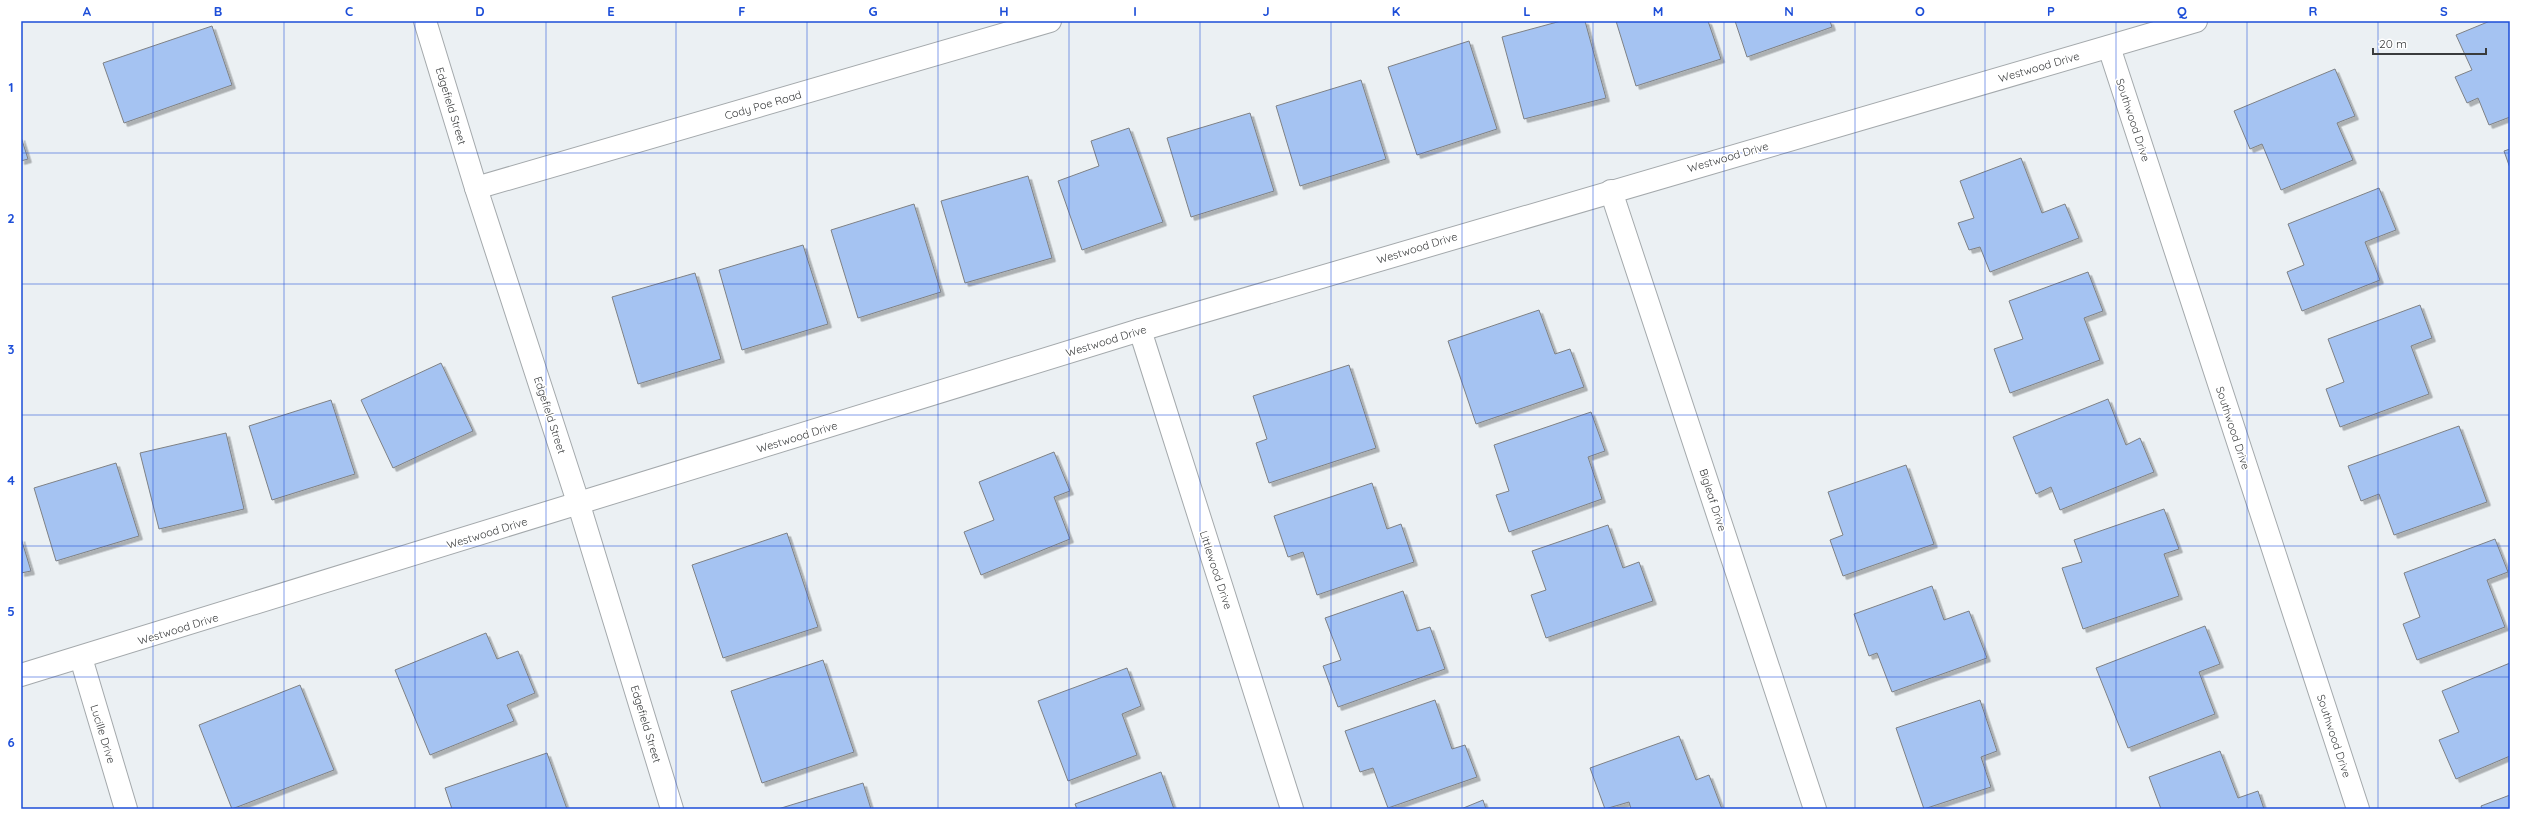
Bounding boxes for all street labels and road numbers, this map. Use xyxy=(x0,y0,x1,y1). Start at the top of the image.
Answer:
street label: Westwood Drive xyxy=(1997,49,2081,85)
street label: Edgefield Street xyxy=(433,66,470,147)
street label: Southwood Drive xyxy=(2113,77,2153,163)
street label: Cody Poe Road xyxy=(723,87,803,123)
street label: Westwood Drive xyxy=(1686,139,1770,175)
street label: Westwood Drive xyxy=(1375,229,1459,267)
street label: Westwood Drive xyxy=(1064,322,1148,360)
street label: Edgefield Street xyxy=(531,375,569,456)
street label: Southwood Drive xyxy=(2213,385,2253,471)
street label: Westwood Drive xyxy=(755,418,839,456)
street label: Bigleaf Drive xyxy=(1696,467,1730,533)
street label: Westwood Drive xyxy=(445,514,529,552)
street label: Littlewood Drive xyxy=(1197,529,1235,611)
street label: Westwood Drive xyxy=(136,610,220,648)
street label: Edgefield Street xyxy=(628,684,665,765)
street label: Southwood Drive xyxy=(2314,693,2354,779)
street label: Lucille Drive xyxy=(87,703,119,765)

